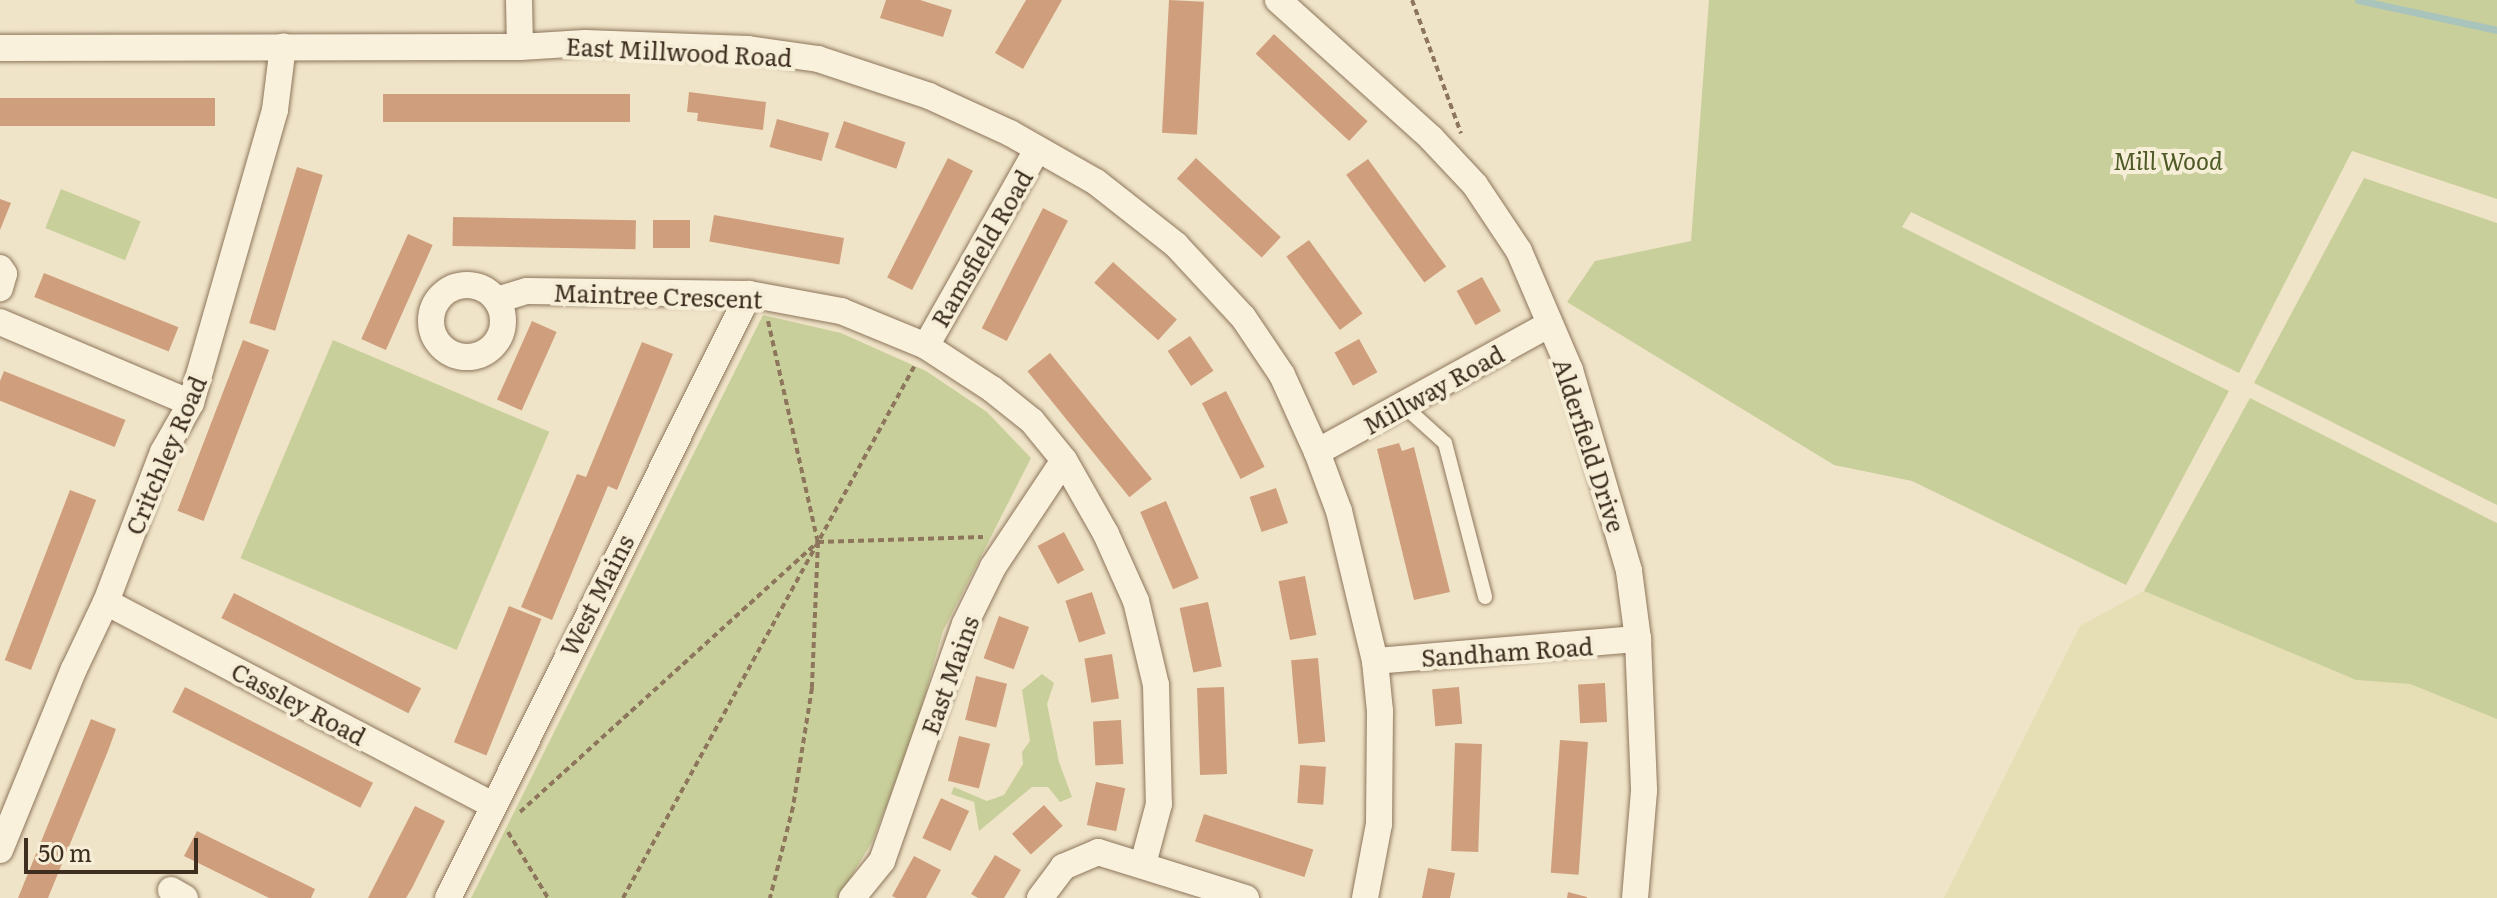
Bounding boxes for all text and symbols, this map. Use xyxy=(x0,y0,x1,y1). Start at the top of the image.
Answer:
street label: East Millwood Road xyxy=(565,31,793,71)
park label: Mill Wood xyxy=(2113,146,2223,174)
street label: Ramsfield Road xyxy=(924,164,1038,332)
street label: Maintree Crescent xyxy=(553,277,763,313)
street label: Millway Road xyxy=(1358,338,1508,440)
street label: Alderfield Drive xyxy=(1548,354,1632,536)
street label: Critchley Road xyxy=(119,371,211,539)
street label: West Mains xyxy=(553,530,639,660)
street label: East Mains xyxy=(914,612,984,738)
street label: Sandham Road xyxy=(1420,631,1594,671)
street label: Cassley Road xyxy=(227,656,371,750)
scale bar xyxy=(28,822,202,872)
text: 50 m xyxy=(38,834,92,869)

